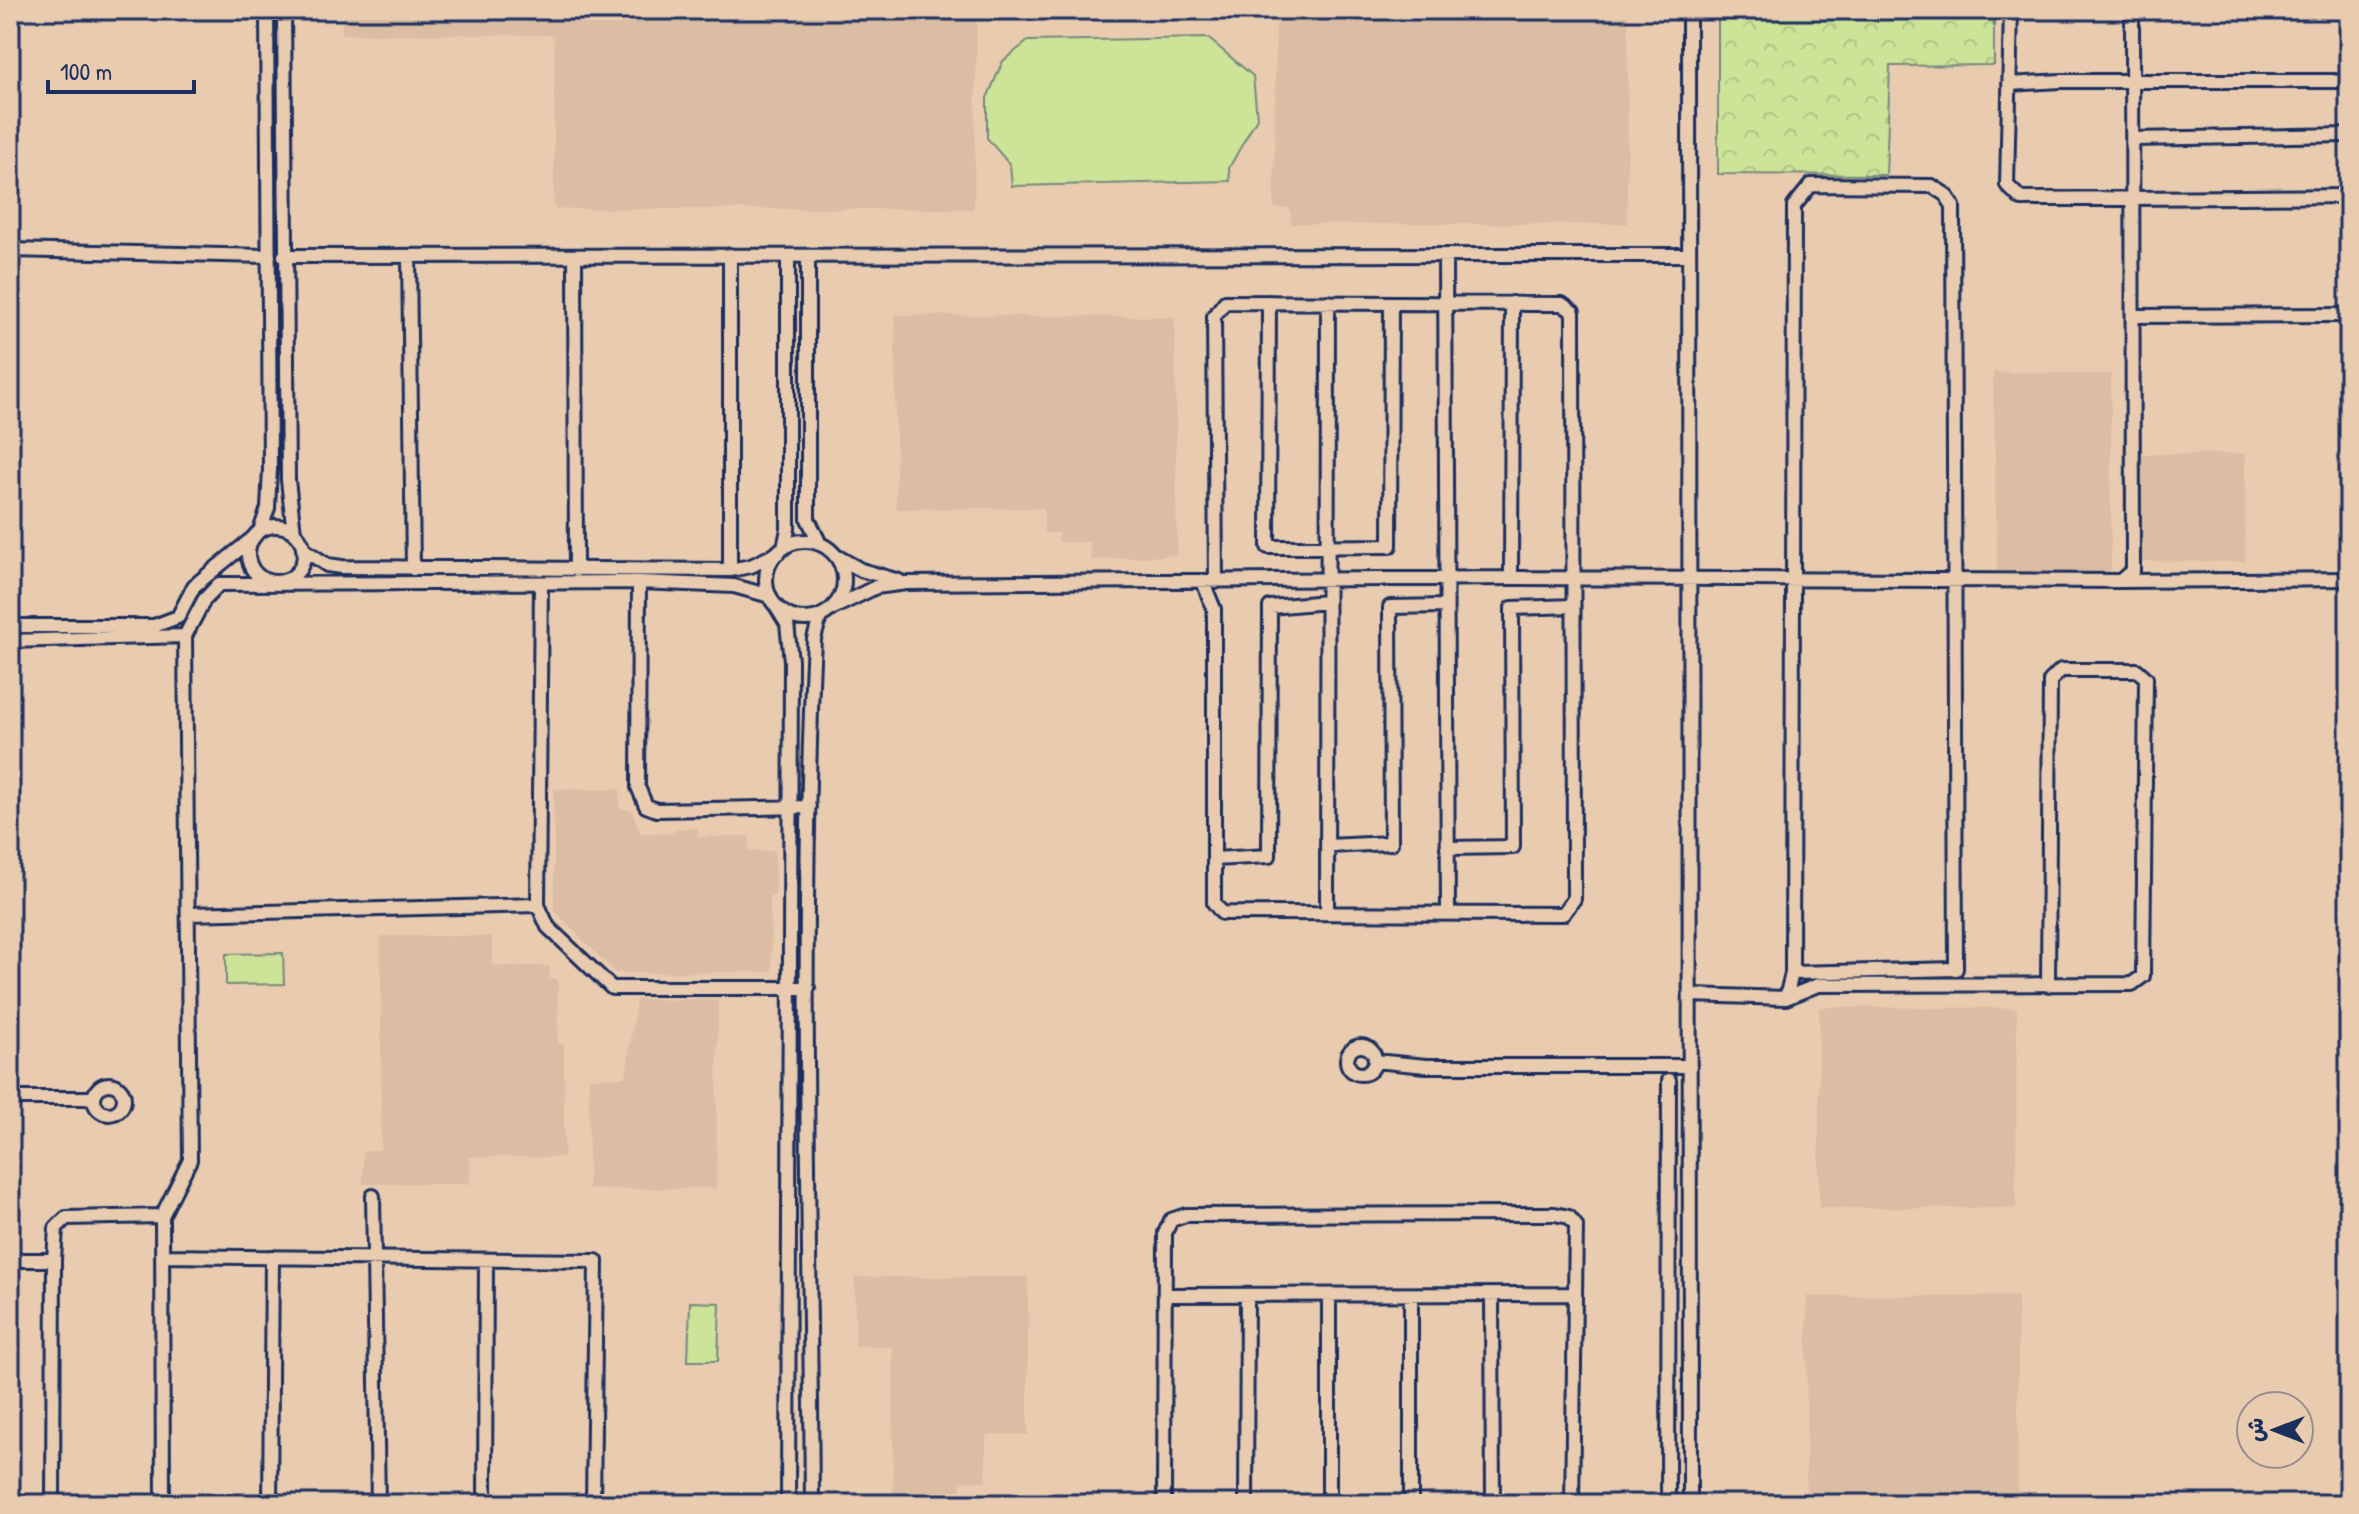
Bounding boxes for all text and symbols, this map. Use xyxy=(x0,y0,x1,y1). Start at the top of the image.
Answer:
scale bar xyxy=(48,44,194,94)
text: 100 m xyxy=(60,55,112,87)
north arrow xyxy=(2235,1390,2315,1470)
text: ش xyxy=(2240,1418,2270,1442)

